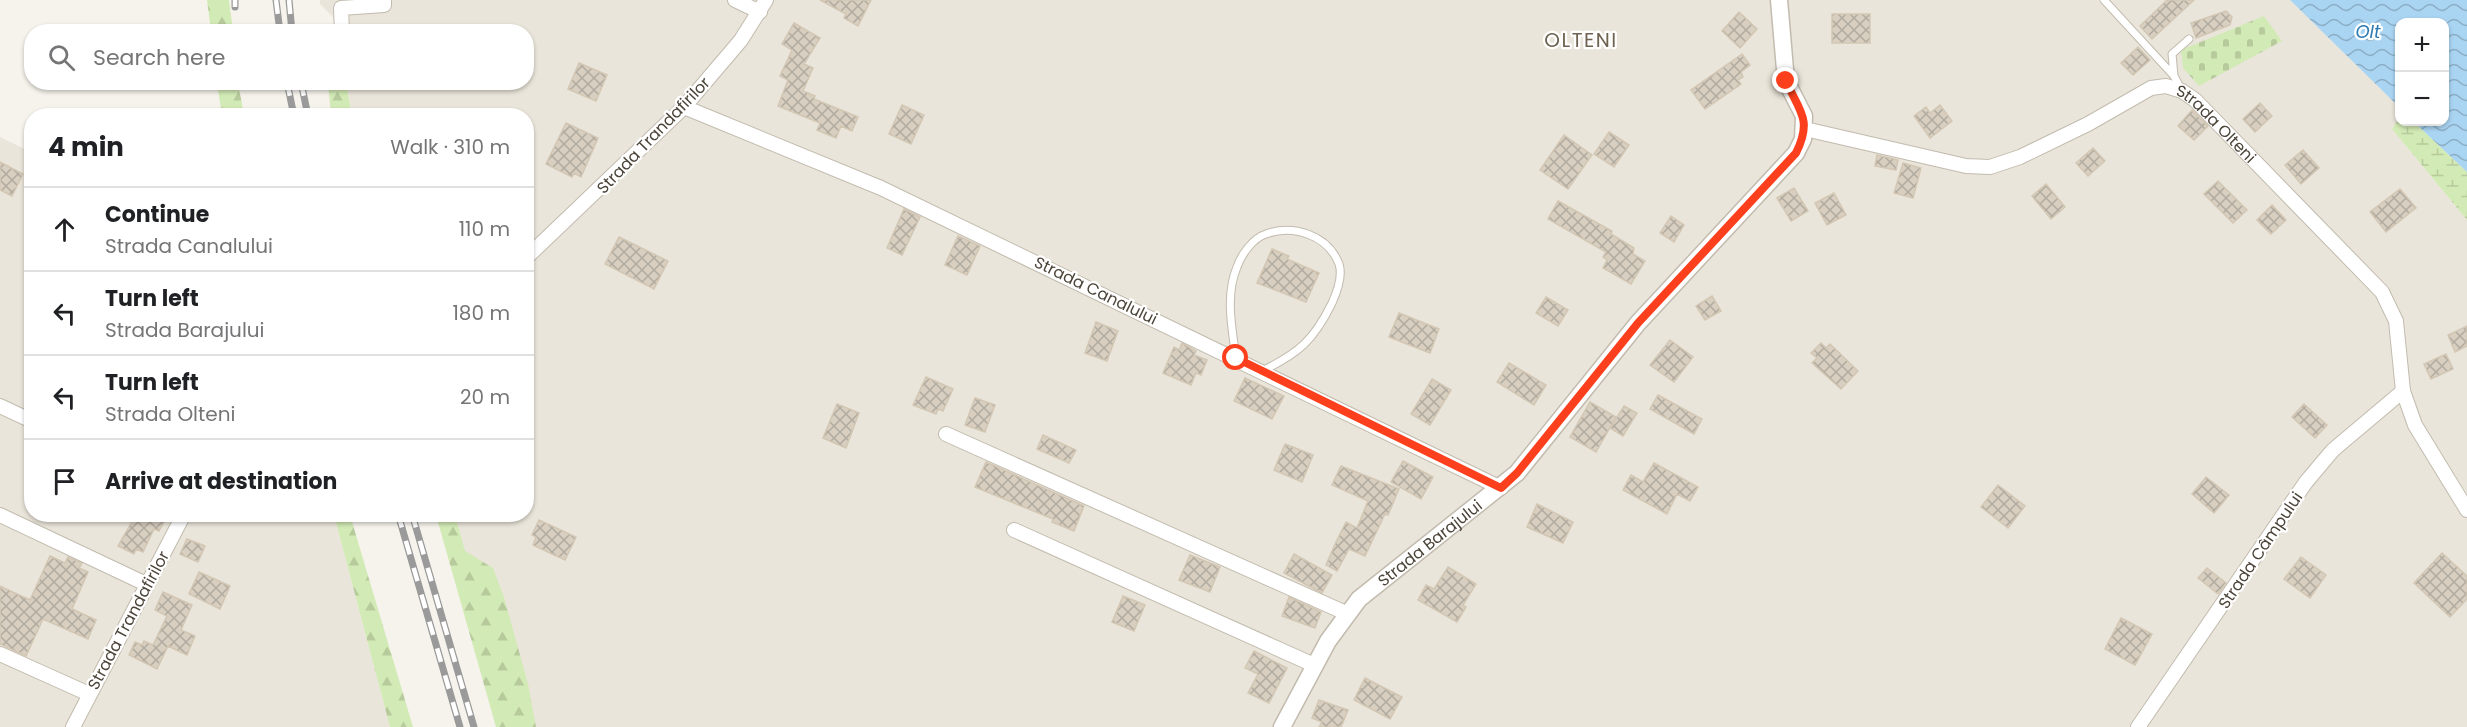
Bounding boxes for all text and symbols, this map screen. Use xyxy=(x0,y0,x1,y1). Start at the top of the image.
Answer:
map controls xyxy=(2395,18,2449,126)
button: + xyxy=(2395,18,2449,72)
water label: Olt xyxy=(2355,19,2381,44)
search box xyxy=(24,24,534,90)
district label: OLTENI xyxy=(1544,26,1618,54)
icon: search xyxy=(45,41,78,74)
text: Search here xyxy=(93,42,226,73)
route end xyxy=(1772,67,1798,93)
street label: Strada Trandafirilor xyxy=(591,72,715,199)
button: − xyxy=(2395,72,2449,126)
street label: Strada Olteni xyxy=(2174,79,2261,168)
text: 4 min xyxy=(48,129,124,165)
text: Walk · 310 m xyxy=(390,133,510,161)
text: Continue xyxy=(105,199,209,230)
icon: ahead xyxy=(48,213,81,246)
text: 110 m xyxy=(459,215,510,243)
text: Strada Canalului xyxy=(105,232,273,260)
street label: Strada Canalului xyxy=(1030,251,1161,330)
text: Turn left xyxy=(105,283,199,314)
icon: left xyxy=(48,297,81,330)
text: 180 m xyxy=(452,299,510,327)
text: Strada Barajului xyxy=(105,316,265,344)
route start xyxy=(1222,344,1248,370)
text: Turn left xyxy=(105,367,199,398)
icon: left xyxy=(48,381,81,414)
text: 20 m xyxy=(460,383,510,411)
text: Strada Olteni xyxy=(105,400,235,428)
icon: arrive xyxy=(48,465,81,498)
text: Arrive at destination xyxy=(105,466,337,497)
street label: Strada Câmpului xyxy=(2213,487,2308,613)
street label: Strada Barajului xyxy=(1373,494,1487,592)
street label: Strada Trandafirilor xyxy=(82,547,175,694)

